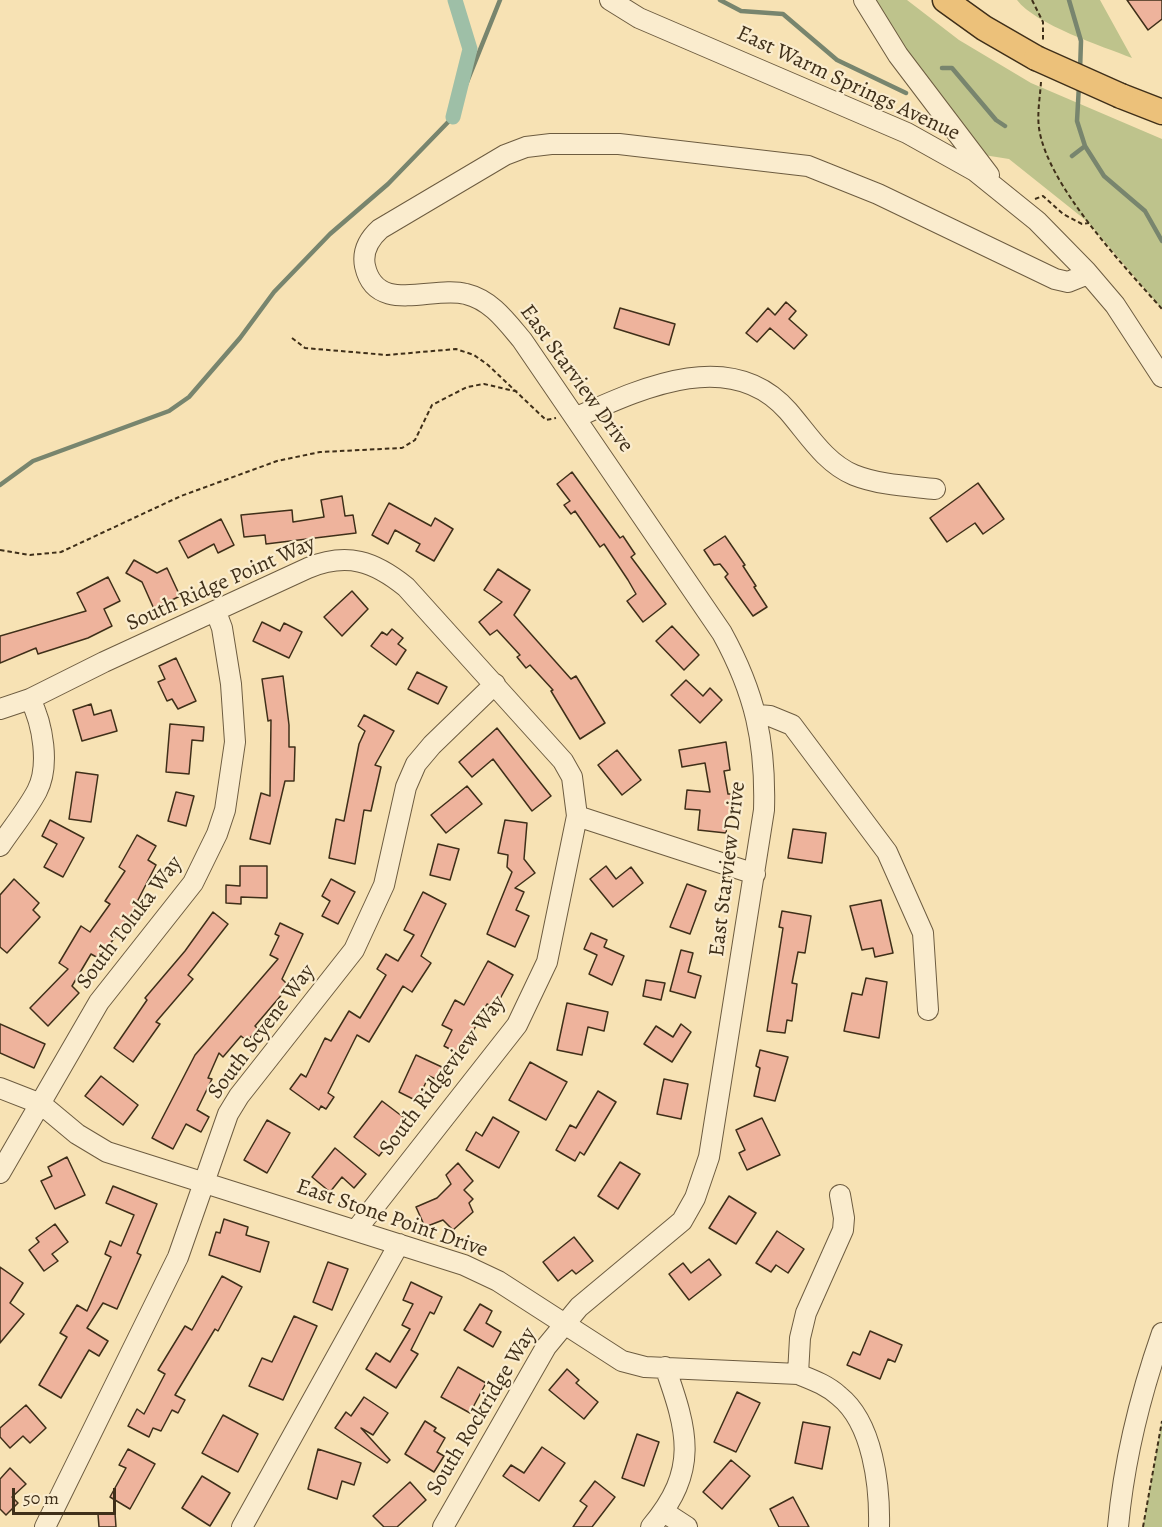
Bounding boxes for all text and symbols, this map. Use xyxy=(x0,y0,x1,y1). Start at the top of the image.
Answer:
street label: East Warm Springs Avenue xyxy=(732,21,964,147)
street label: East Starview Drive xyxy=(514,300,638,458)
street label: South Ridge Point Way xyxy=(122,530,320,638)
street label: East Starview Drive xyxy=(704,780,752,958)
street label: South Toluka Way xyxy=(71,851,189,995)
street label: South Scyene Way xyxy=(203,959,321,1105)
street label: South Ridgeview Way xyxy=(374,991,512,1161)
street label: East Stone Point Drive xyxy=(293,1174,491,1264)
street label: South Rockridge Way xyxy=(421,1323,543,1501)
scale bar xyxy=(15,1476,118,1514)
text: 50 m xyxy=(23,1486,59,1510)

